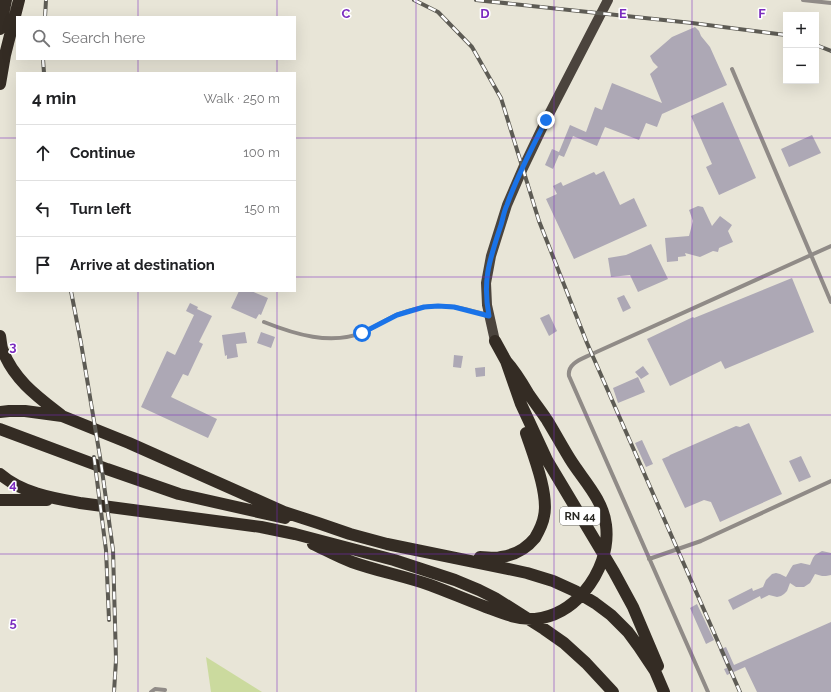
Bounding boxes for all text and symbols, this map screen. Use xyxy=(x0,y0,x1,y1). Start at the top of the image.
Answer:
text: C xyxy=(342,6,351,21)
text: D xyxy=(480,6,490,21)
text: E xyxy=(619,6,627,21)
text: F xyxy=(758,6,766,21)
map controls xyxy=(783,12,819,84)
button: + xyxy=(783,12,819,48)
search box xyxy=(16,16,296,60)
icon: search xyxy=(30,27,52,49)
text: Search here xyxy=(62,29,145,47)
button: − xyxy=(783,48,819,84)
text: 4 min xyxy=(32,88,76,108)
text: Walk · 250 m xyxy=(203,91,280,106)
route end xyxy=(537,111,555,129)
icon: ahead xyxy=(32,142,54,164)
text: Continue xyxy=(70,144,135,162)
text: 100 m xyxy=(243,145,280,160)
icon: left xyxy=(32,198,54,220)
text: Turn left xyxy=(70,200,131,218)
text: 150 m xyxy=(244,201,280,216)
icon: arrive xyxy=(32,254,54,276)
text: Arrive at destination xyxy=(70,256,215,274)
route start xyxy=(353,324,371,342)
text: 3 xyxy=(9,339,17,354)
text: 4 xyxy=(9,477,17,492)
road number: RN 44 xyxy=(560,507,600,525)
text: 5 xyxy=(9,615,17,630)

